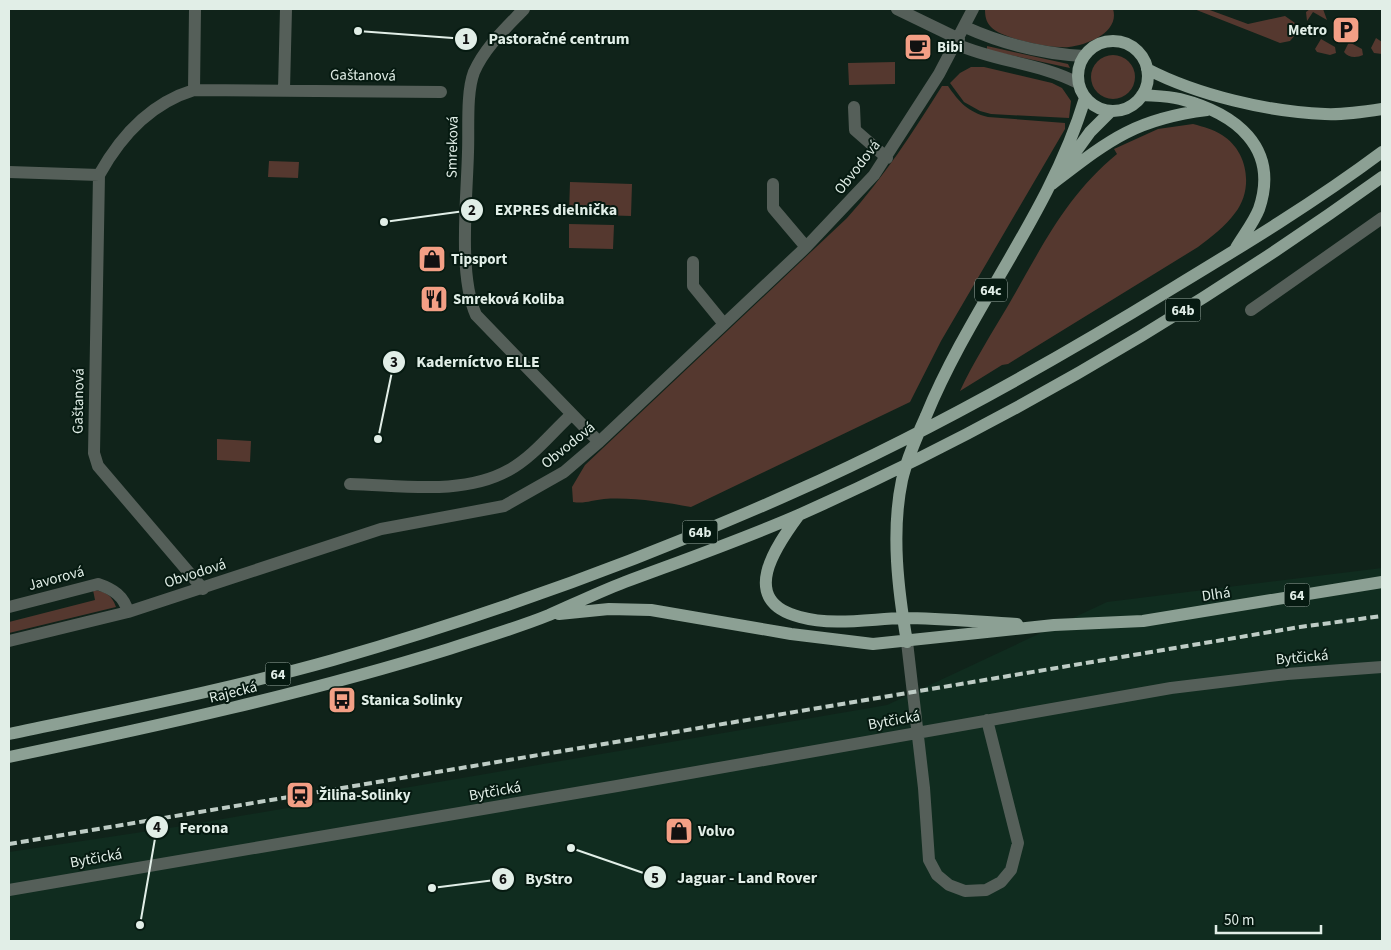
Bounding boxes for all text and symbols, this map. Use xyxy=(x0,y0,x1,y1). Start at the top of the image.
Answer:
parking icon: Metro xyxy=(1331,15,1361,45)
place label: Metro xyxy=(1288,20,1327,41)
callout: Pastoračné centrum xyxy=(453,23,639,54)
text: Pastoračné centrum xyxy=(488,28,630,50)
text: 1 xyxy=(462,29,470,50)
cafe icon: Bibi xyxy=(903,32,933,62)
place label: Bibi xyxy=(937,37,963,58)
street label: Gaštanová xyxy=(330,64,396,87)
street label: Smreková xyxy=(441,116,464,178)
street label: Obvodová xyxy=(829,136,885,199)
callout: EXPRES dielnička xyxy=(460,194,627,225)
text: EXPRES dielnička xyxy=(495,199,617,221)
text: 2 xyxy=(468,200,476,221)
shop icon: Tipsport xyxy=(417,244,447,274)
place label: Tipsport xyxy=(451,249,508,270)
road number: 64c xyxy=(975,278,1007,302)
restaurant icon: Smreková Koliba xyxy=(419,284,449,314)
place label: Smreková Koliba xyxy=(453,289,564,310)
road number: 64b xyxy=(1166,298,1200,322)
callout: Kaderníctvo ELLE xyxy=(381,346,550,377)
text: Kaderníctvo ELLE xyxy=(416,351,540,373)
text: 3 xyxy=(390,352,398,373)
street label: Gaštanová xyxy=(67,368,90,434)
street label: Obvodová xyxy=(537,417,600,474)
road number: 64b xyxy=(682,520,718,544)
street label: Obvodová xyxy=(161,554,229,593)
street label: Javorová xyxy=(26,561,86,596)
street label: Dlhá xyxy=(1200,582,1232,607)
road number: 64 xyxy=(1284,584,1310,606)
street label: Bytčická xyxy=(1275,645,1329,670)
road number: 64 xyxy=(266,662,290,686)
street label: Rajecká xyxy=(207,676,259,709)
bus stop icon: Stanica Solinky xyxy=(327,685,357,715)
place label: Stanica Solinky xyxy=(361,690,463,711)
street label: Bytčická xyxy=(866,706,922,735)
street label: Bytčická xyxy=(467,777,523,806)
station icon: Žilina-Solinky xyxy=(285,780,315,810)
place label: Žilina-Solinky xyxy=(319,785,411,806)
callout: Ferona xyxy=(145,812,239,843)
shop icon: Volvo xyxy=(664,816,694,846)
text: 4 xyxy=(153,817,161,838)
text: Ferona xyxy=(179,817,229,839)
place label: Volvo xyxy=(697,821,735,842)
street label: Bytčická xyxy=(68,844,124,873)
callout: Jaguar - Land Rover xyxy=(642,862,827,893)
callout: ByStro xyxy=(490,863,583,894)
text: Jaguar - Land Rover xyxy=(677,867,818,889)
text: ByStro xyxy=(525,868,573,890)
text: 5 xyxy=(651,868,659,889)
text: 6 xyxy=(499,869,507,890)
scale bar xyxy=(1216,902,1321,934)
text: 50 m xyxy=(1224,910,1254,931)

